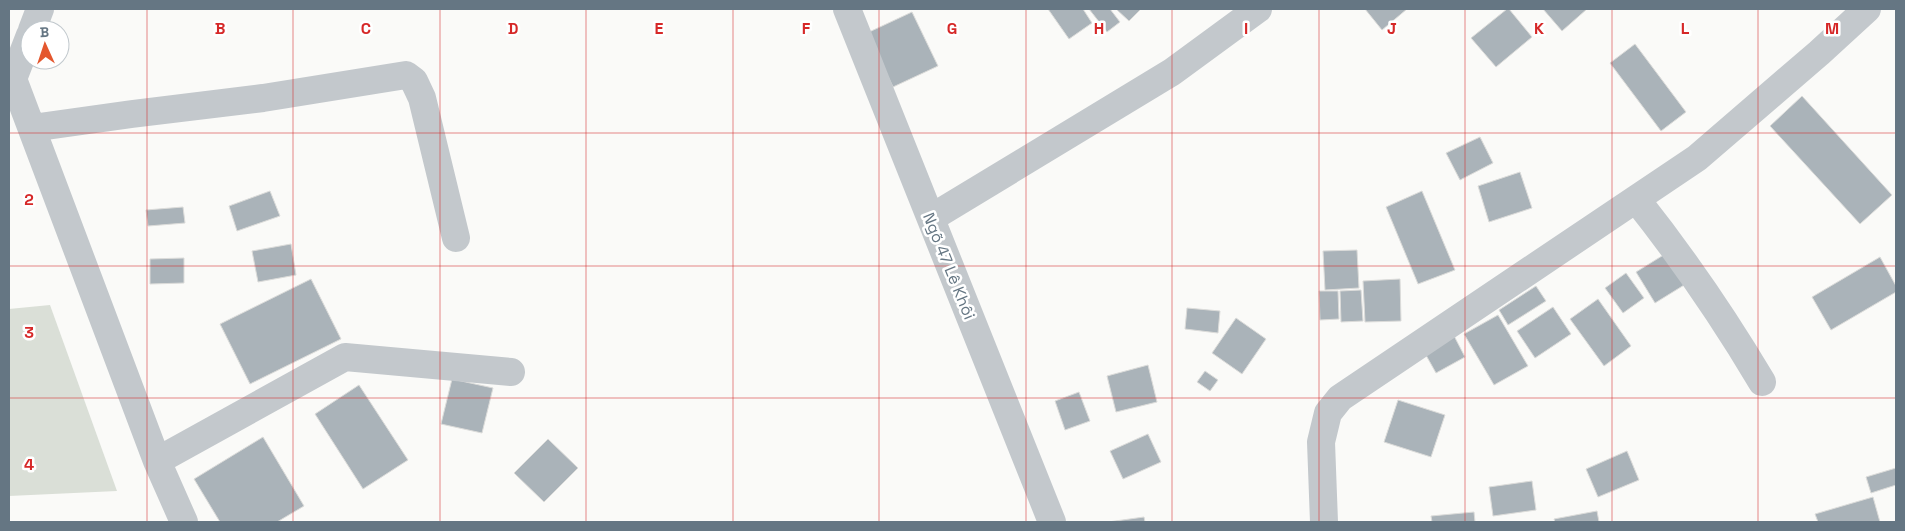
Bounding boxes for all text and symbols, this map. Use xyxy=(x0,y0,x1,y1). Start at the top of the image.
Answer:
text: B xyxy=(215,18,225,39)
text: C xyxy=(361,18,371,39)
text: D xyxy=(508,18,518,39)
text: E xyxy=(655,18,664,39)
text: F xyxy=(802,18,811,39)
text: G xyxy=(947,18,957,39)
text: H xyxy=(1094,18,1104,39)
text: I xyxy=(1244,18,1248,39)
text: J xyxy=(1387,18,1397,39)
text: K xyxy=(1534,18,1544,39)
text: L xyxy=(1681,18,1690,39)
text: M xyxy=(1825,18,1839,39)
north arrow xyxy=(20,20,70,70)
text: B xyxy=(39,23,49,41)
text: 2 xyxy=(24,189,34,210)
street label: Ngõ 47 Lê Khôi xyxy=(918,210,980,322)
text: 3 xyxy=(24,322,34,343)
text: 4 xyxy=(24,454,34,475)

